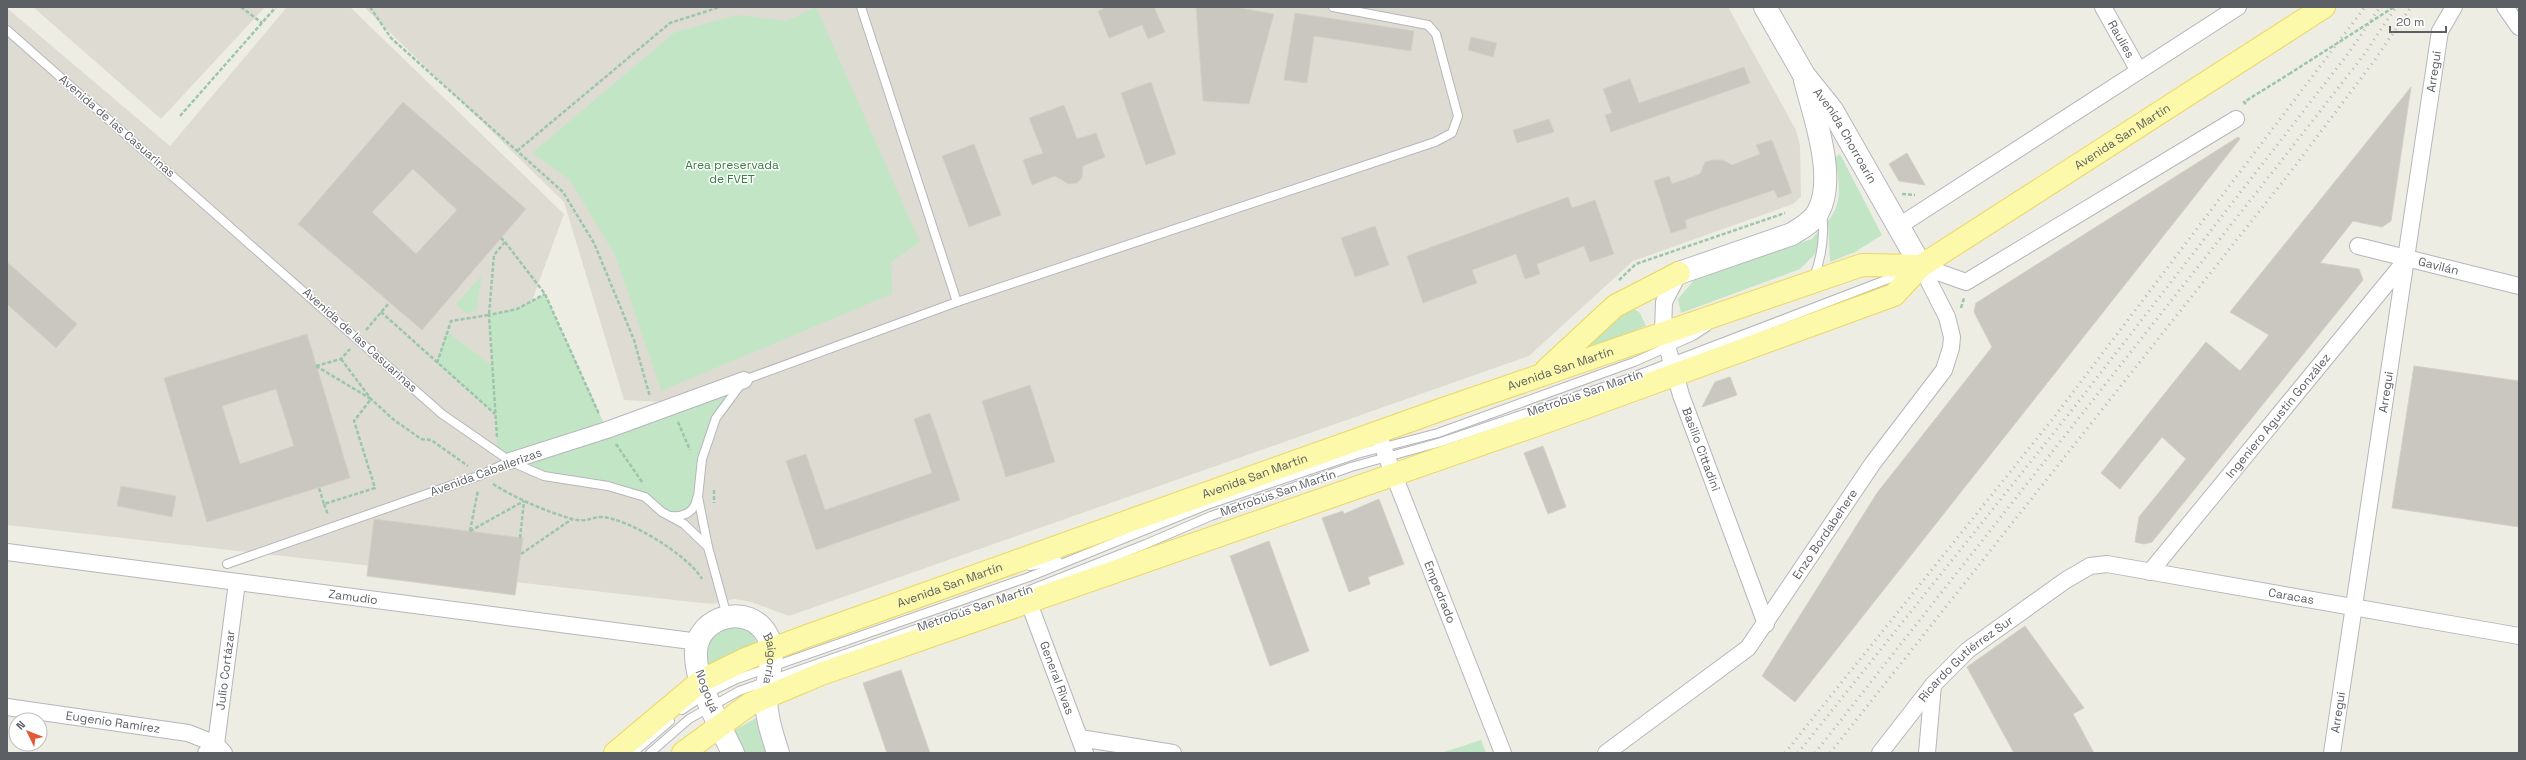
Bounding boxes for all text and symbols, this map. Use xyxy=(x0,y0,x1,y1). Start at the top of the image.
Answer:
scale bar xyxy=(2390,8,2446,34)
text: 20 m xyxy=(2396,14,2424,30)
street label: Raulíes xyxy=(2104,17,2138,61)
street label: Arregui xyxy=(2423,50,2445,93)
street label: Avenida de las Casuarinas xyxy=(56,71,178,181)
street label: Avenida Chorroarín xyxy=(1810,85,1880,186)
street label: Avenida San Martín xyxy=(2071,100,2173,173)
park label: Area preservada de FVET xyxy=(685,157,779,187)
street label: Gavilán xyxy=(2417,253,2460,279)
street label: Avenida de las Casuarinas xyxy=(299,284,421,396)
street label: Avenida San Martín xyxy=(1505,343,1616,394)
street label: Ingeniero Agustín González xyxy=(2222,350,2334,482)
street label: Metrobús San Martín xyxy=(1525,366,1645,420)
street label: Arregui xyxy=(2375,370,2397,414)
street label: Basilio Cittadini xyxy=(1678,405,1724,493)
street label: Avenida Caballerizas xyxy=(428,444,544,500)
street label: Avenida San Martín xyxy=(1200,450,1310,502)
street label: Metrobús San Martín xyxy=(1218,466,1338,520)
street label: Enzo Bordabehere xyxy=(1789,486,1861,582)
street label: Avenida San Martín xyxy=(895,559,1005,611)
street label: Empedrado xyxy=(1420,559,1459,626)
street label: Metrobús San Martín xyxy=(915,581,1035,635)
street label: Caracas xyxy=(2267,584,2315,608)
street label: Zamudio xyxy=(327,586,379,608)
street label: Ricardo Gutiérrez Sur xyxy=(1915,612,2017,705)
street label: Julio Cortázar xyxy=(212,629,239,711)
street label: Baigorria xyxy=(759,630,780,685)
street label: General Rivas xyxy=(1036,639,1078,717)
street label: Nogoyá xyxy=(692,667,723,715)
street label: Arregui xyxy=(2327,691,2349,734)
street label: Eugenio Ramírez xyxy=(65,708,161,737)
north arrow xyxy=(8,712,48,752)
text: N xyxy=(13,718,28,733)

